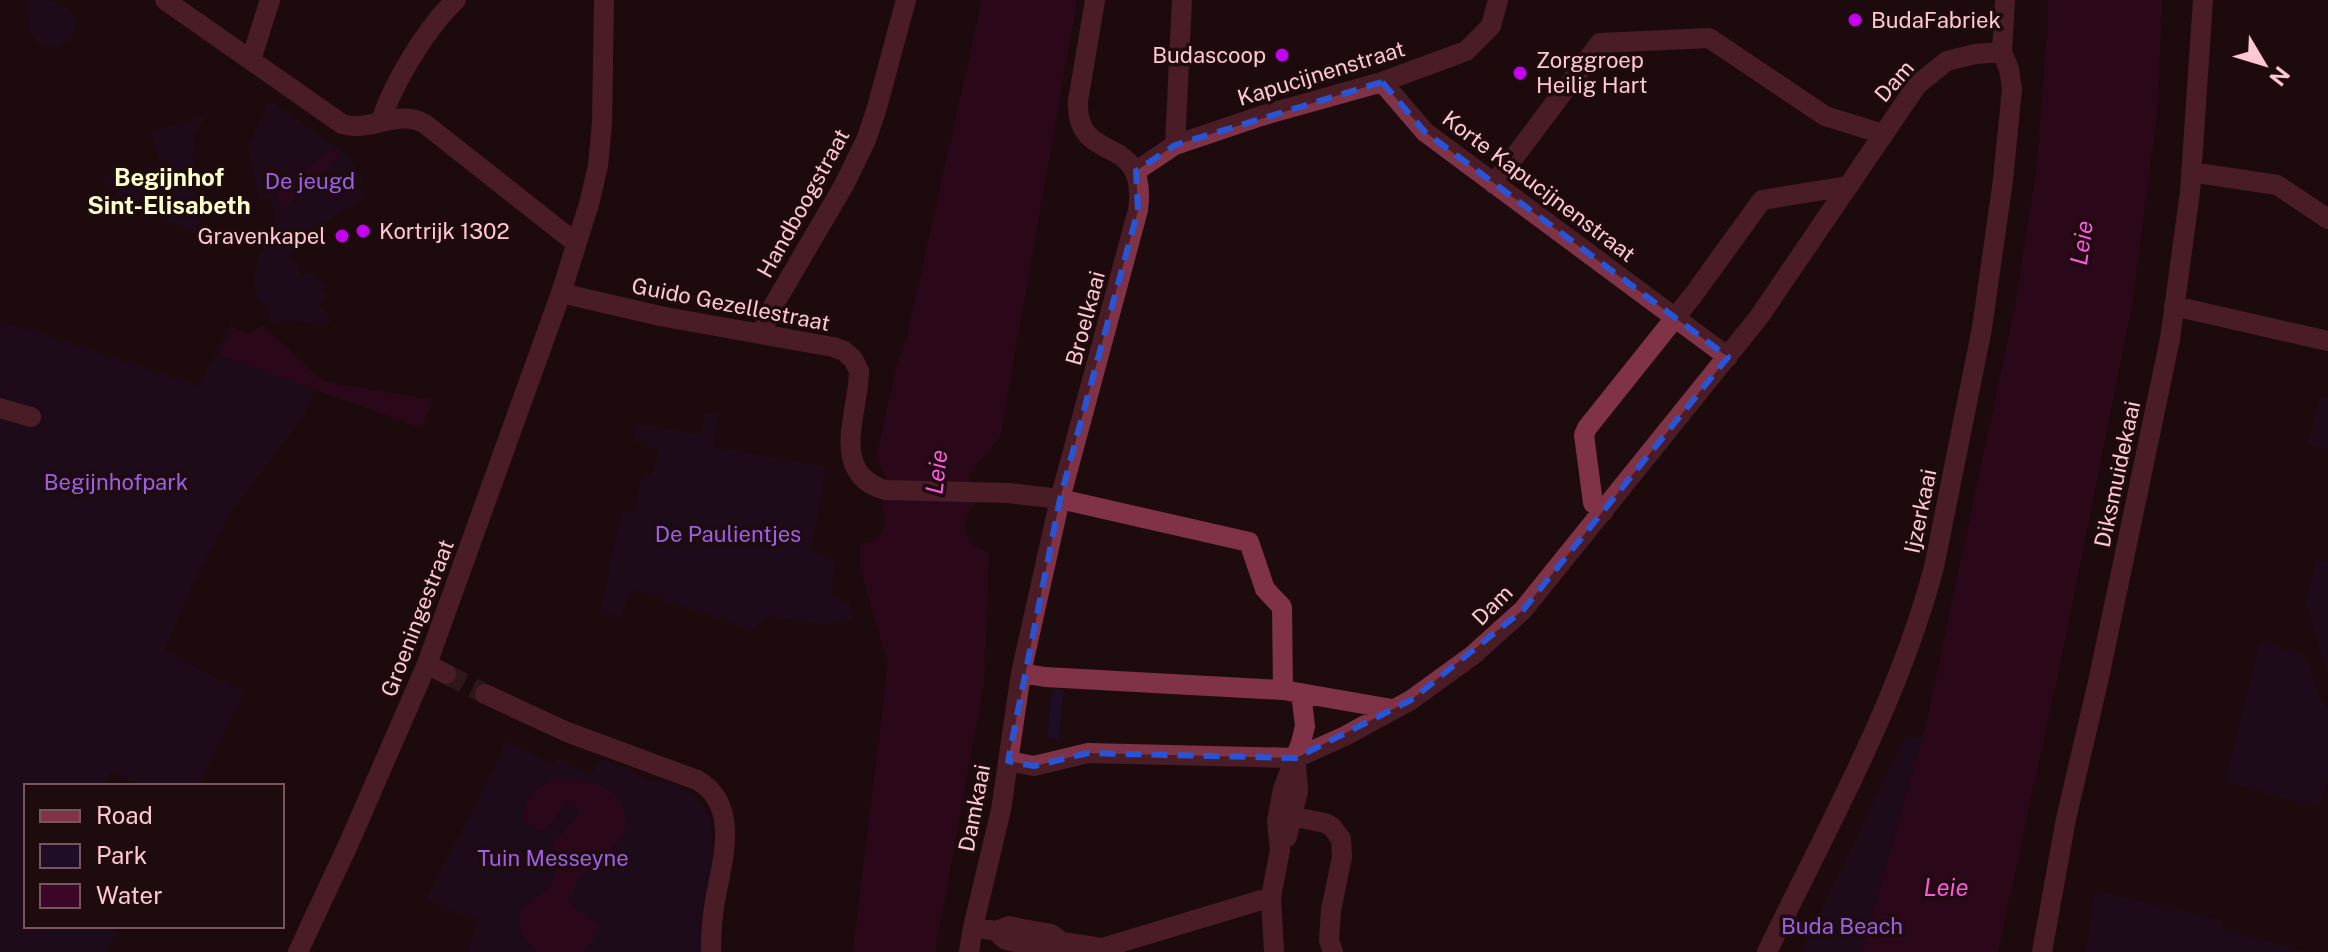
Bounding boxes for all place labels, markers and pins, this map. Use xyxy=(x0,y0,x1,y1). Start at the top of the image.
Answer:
place label: BudaFabriek xyxy=(1871,7,2001,33)
marker: BudaFabriek xyxy=(1846,11,1864,29)
place label: Budascoop xyxy=(1152,42,1266,68)
marker: Budascoop xyxy=(1273,46,1291,64)
place label: Zorggroep Heilig Hart xyxy=(1536,47,1648,98)
marker: Zorggroep Heilig Hart xyxy=(1511,64,1529,82)
place label: Kortrijk 1302 xyxy=(379,218,510,244)
marker: Kortrijk 1302 xyxy=(354,222,372,240)
place label: Gravenkapel xyxy=(197,223,326,249)
marker: Gravenkapel xyxy=(333,227,351,245)

